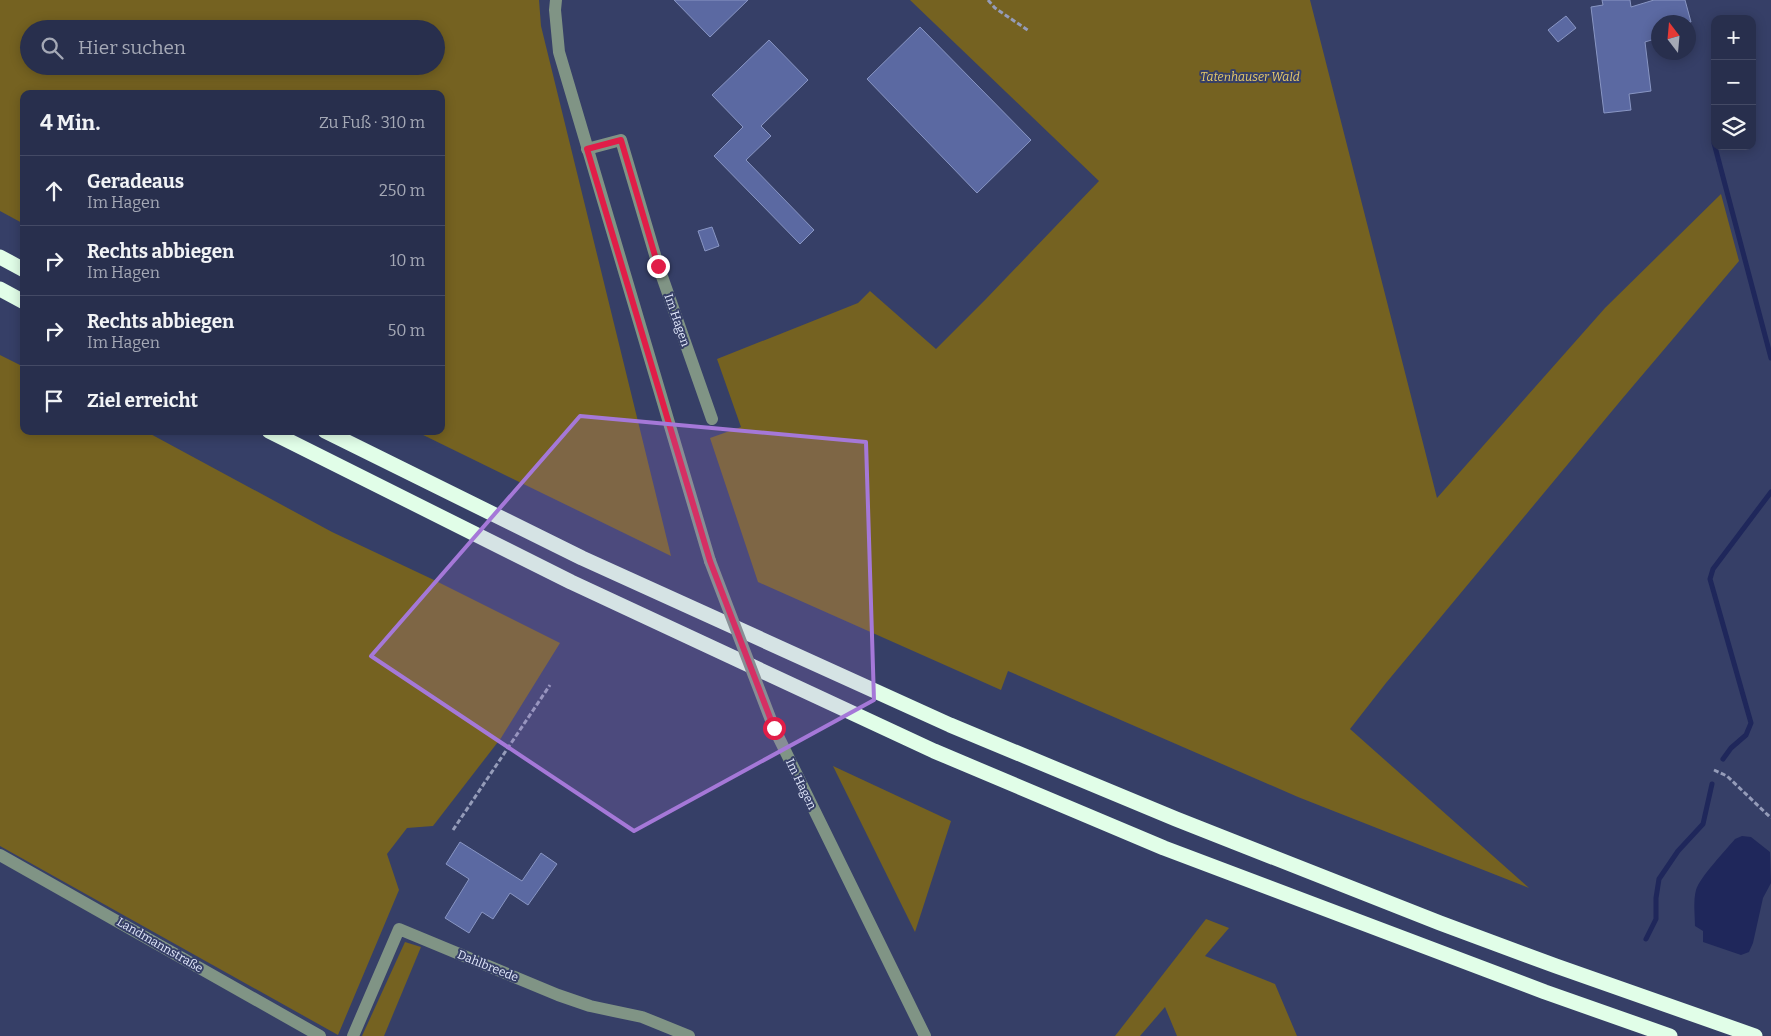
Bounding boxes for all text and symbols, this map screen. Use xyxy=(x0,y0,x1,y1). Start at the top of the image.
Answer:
north arrow xyxy=(1651,15,1696,60)
map controls xyxy=(1711,15,1756,150)
button: + xyxy=(1711,15,1756,60)
search box xyxy=(20,20,445,75)
icon: search xyxy=(38,34,66,62)
text: Hier suchen xyxy=(78,36,186,59)
button: − xyxy=(1711,60,1756,105)
park label: Tatenhauser Wald xyxy=(1200,70,1300,84)
button: layers xyxy=(1711,105,1756,150)
text: 4 Min. xyxy=(40,110,100,136)
text: Zu Fuß · 310 m xyxy=(319,113,425,132)
text: Geradeaus xyxy=(87,170,184,193)
icon: ahead xyxy=(40,177,68,205)
text: 250 m xyxy=(379,181,425,200)
text: Im Hagen xyxy=(87,193,160,212)
text: Rechts abbiegen xyxy=(87,240,234,263)
icon: right xyxy=(40,247,68,275)
text: 10 m xyxy=(390,251,425,270)
route end xyxy=(647,255,670,278)
text: Im Hagen xyxy=(87,263,160,282)
street label: Im Hagen xyxy=(661,292,693,349)
text: Rechts abbiegen xyxy=(87,310,234,333)
icon: right xyxy=(40,317,68,345)
text: 50 m xyxy=(388,321,425,340)
text: Im Hagen xyxy=(87,333,160,352)
icon: arrive xyxy=(40,387,68,415)
text: Ziel erreicht xyxy=(87,389,198,412)
route start xyxy=(763,717,786,740)
street label: Im Hagen xyxy=(783,756,819,812)
street label: Landmannstraße xyxy=(115,915,205,975)
street label: Dahlbreede xyxy=(455,947,521,985)

